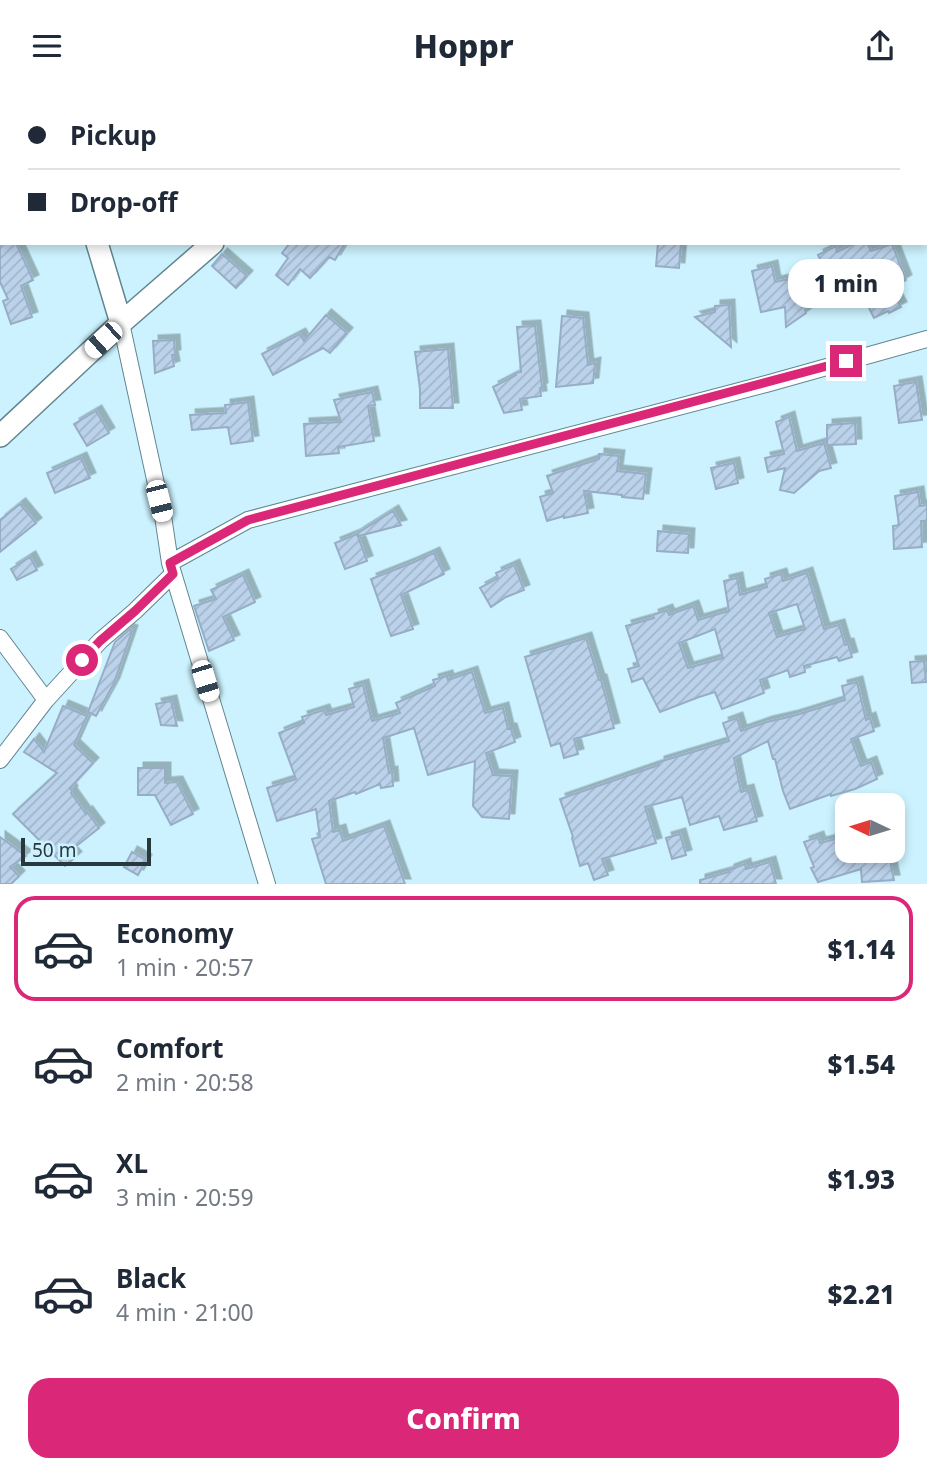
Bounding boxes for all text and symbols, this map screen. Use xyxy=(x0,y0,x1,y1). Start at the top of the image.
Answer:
text: Hoppr xyxy=(413,24,514,67)
icon: menu xyxy=(28,27,66,65)
icon: share xyxy=(861,27,899,65)
text: Pickup xyxy=(70,117,157,153)
text: Drop-off xyxy=(70,184,177,220)
callout: 1 min xyxy=(788,259,904,309)
text: 1 min xyxy=(814,267,878,299)
car xyxy=(81,318,126,362)
route end xyxy=(830,345,862,377)
car xyxy=(144,478,175,524)
route start xyxy=(66,644,98,676)
car xyxy=(189,658,222,704)
north arrow xyxy=(835,793,905,863)
map controls xyxy=(835,793,905,863)
scale bar xyxy=(21,835,150,867)
text: 50 m xyxy=(32,837,76,863)
text: Economy xyxy=(116,915,234,951)
icon: car xyxy=(32,917,95,980)
text: $1.14 xyxy=(828,931,895,967)
text: 1 min · 20:57 xyxy=(116,951,254,983)
text: Comfort xyxy=(116,1030,224,1066)
icon: car xyxy=(32,1032,95,1095)
text: $1.54 xyxy=(828,1046,895,1082)
text: 2 min · 20:58 xyxy=(116,1066,254,1098)
text: XL xyxy=(116,1145,148,1181)
icon: car xyxy=(32,1147,95,1210)
text: $1.93 xyxy=(828,1161,895,1197)
text: 3 min · 20:59 xyxy=(116,1181,254,1213)
text: Black xyxy=(116,1260,186,1296)
icon: car xyxy=(32,1262,95,1325)
text: $2.21 xyxy=(828,1276,895,1312)
text: 4 min · 21:00 xyxy=(116,1296,254,1328)
button: Confirm xyxy=(28,1378,899,1458)

